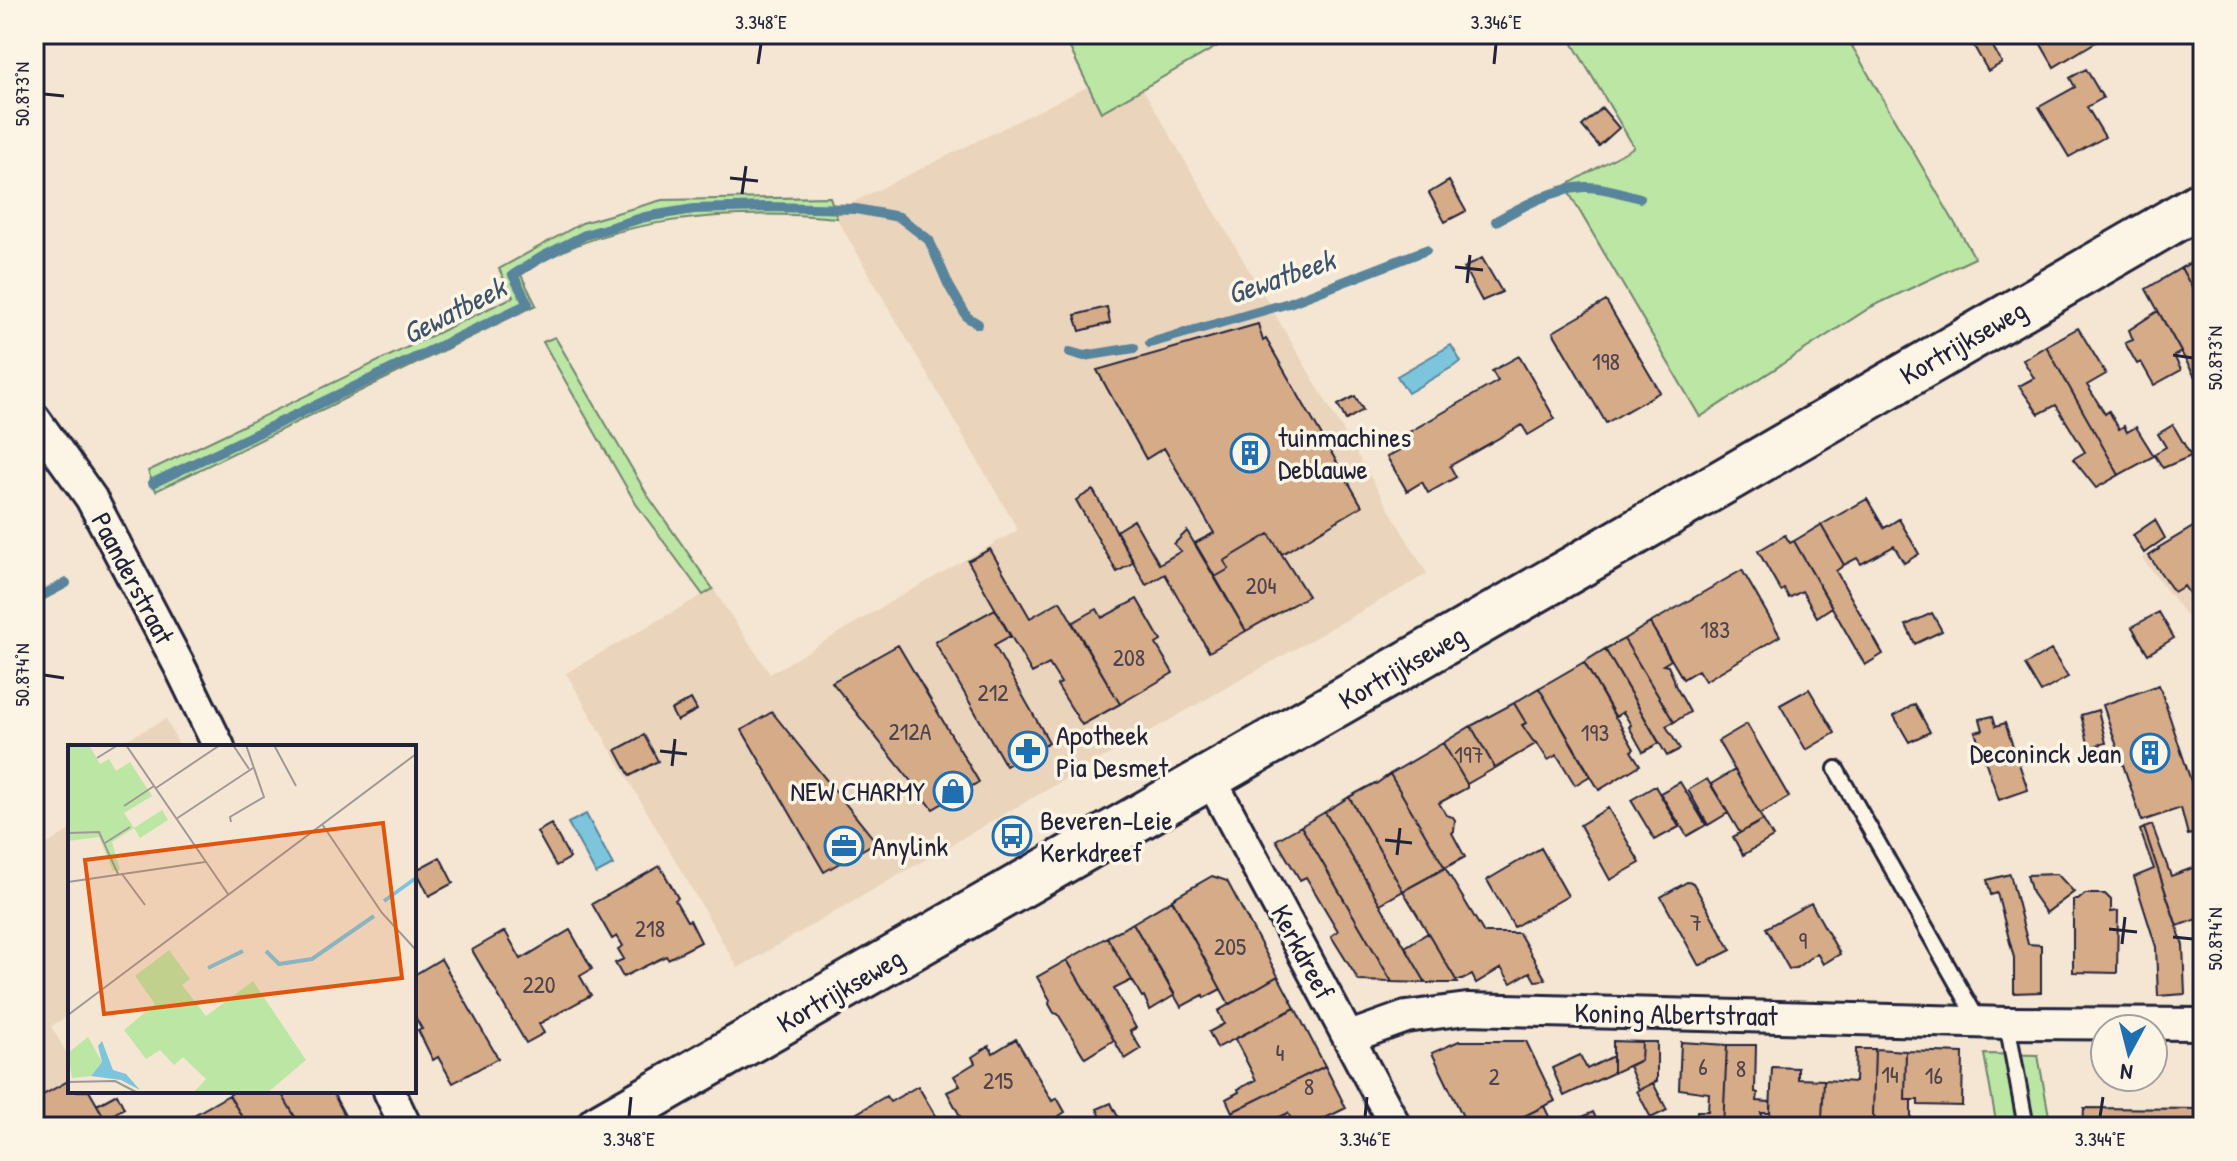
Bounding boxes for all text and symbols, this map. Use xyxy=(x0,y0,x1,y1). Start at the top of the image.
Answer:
text: 3.348°E xyxy=(735,8,787,35)
text: 3.346°E xyxy=(1470,8,1522,35)
text: 50.873°N xyxy=(8,62,35,126)
water label: Gewatbeek xyxy=(1222,238,1342,313)
water label: Gewatbeek xyxy=(395,266,514,353)
street label: Kortrijkseweg xyxy=(1893,291,2033,393)
text: 50.873°N xyxy=(2201,326,2228,390)
house number: 198 xyxy=(1592,345,1620,377)
place label: tuinmachines Deblauwe xyxy=(1278,418,1411,488)
building icon: tuinmachines Deblauwe xyxy=(1229,432,1271,474)
street label: Paanderstraat xyxy=(82,506,184,651)
house number: 204 xyxy=(1246,569,1276,601)
house number: 183 xyxy=(1700,613,1730,645)
street label: Kortrijkseweg xyxy=(1332,616,1472,718)
house number: 208 xyxy=(1113,641,1145,673)
text: 50.874°N xyxy=(8,643,35,707)
house number: 212 xyxy=(977,676,1009,708)
house number: 212A xyxy=(889,715,932,747)
place label: Apotheek Pia Desmet xyxy=(1056,716,1169,786)
house number: 193 xyxy=(1581,716,1609,748)
pharmacy icon: Apotheek Pia Desmet xyxy=(1007,730,1049,772)
building icon: Deconinck Jean xyxy=(2129,732,2171,774)
place label: Deconinck Jean xyxy=(1970,734,2122,772)
house number: 197 xyxy=(1454,738,1484,770)
inset map xyxy=(68,745,416,1093)
shop icon: NEW CHARMY xyxy=(932,770,974,812)
place label: NEW CHARMY xyxy=(790,772,926,810)
place label: Beveren-Leie Kerkdreef xyxy=(1040,801,1173,871)
bus stop icon: Beveren-Leie Kerkdreef xyxy=(991,815,1033,857)
office icon: Anylink xyxy=(823,825,865,867)
place label: Anylink xyxy=(872,827,949,865)
street label: Kerkdreef xyxy=(1262,898,1344,1006)
house number: 7 xyxy=(1690,906,1702,938)
text: 50.874°N xyxy=(2201,907,2228,971)
house number: 218 xyxy=(635,912,665,944)
house number: 9 xyxy=(1799,924,1808,956)
house number: 205 xyxy=(1214,930,1246,962)
street label: Kortrijkseweg xyxy=(770,939,910,1041)
house number: 220 xyxy=(522,968,556,1000)
street label: Koning Albertstraat xyxy=(1574,993,1778,1035)
north arrow xyxy=(2089,1013,2169,1093)
house number: 4 xyxy=(1276,1036,1285,1068)
house number: 6 xyxy=(1698,1050,1708,1082)
house number: 8 xyxy=(1736,1052,1746,1084)
text: N xyxy=(2119,1057,2134,1088)
house number: 14 xyxy=(1881,1058,1899,1090)
house number: 16 xyxy=(1925,1059,1943,1091)
house number: 2 xyxy=(1488,1060,1500,1092)
house number: 215 xyxy=(983,1064,1013,1096)
house number: 8 xyxy=(1304,1070,1314,1102)
text: 3.348°E xyxy=(603,1125,655,1152)
text: 3.346°E xyxy=(1339,1125,1391,1152)
text: 3.344°E xyxy=(2075,1125,2125,1152)

